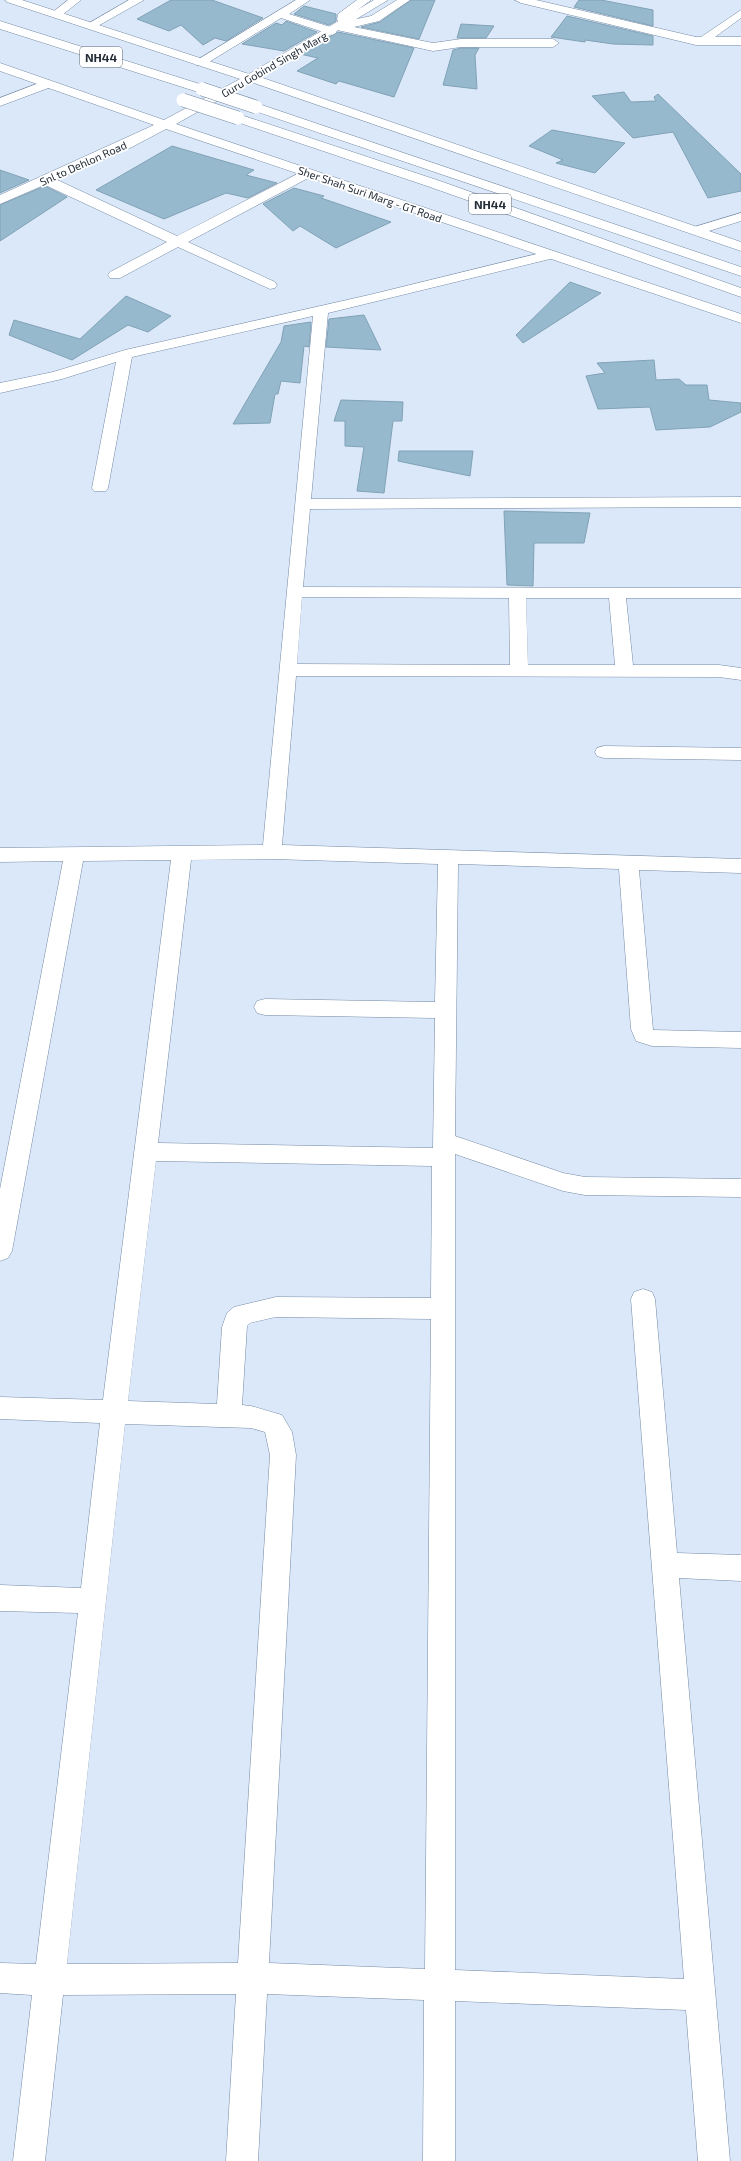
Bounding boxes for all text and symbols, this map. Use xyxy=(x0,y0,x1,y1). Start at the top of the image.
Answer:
street label: Guru Gobind Singh Marg xyxy=(219,28,329,100)
road number: NH44 xyxy=(80,47,122,67)
street label: Snl to Dehlon Road xyxy=(37,138,129,188)
street label: Sher Shah Suri Marg - GT Road xyxy=(296,163,444,225)
road number: NH44 xyxy=(469,194,511,214)

